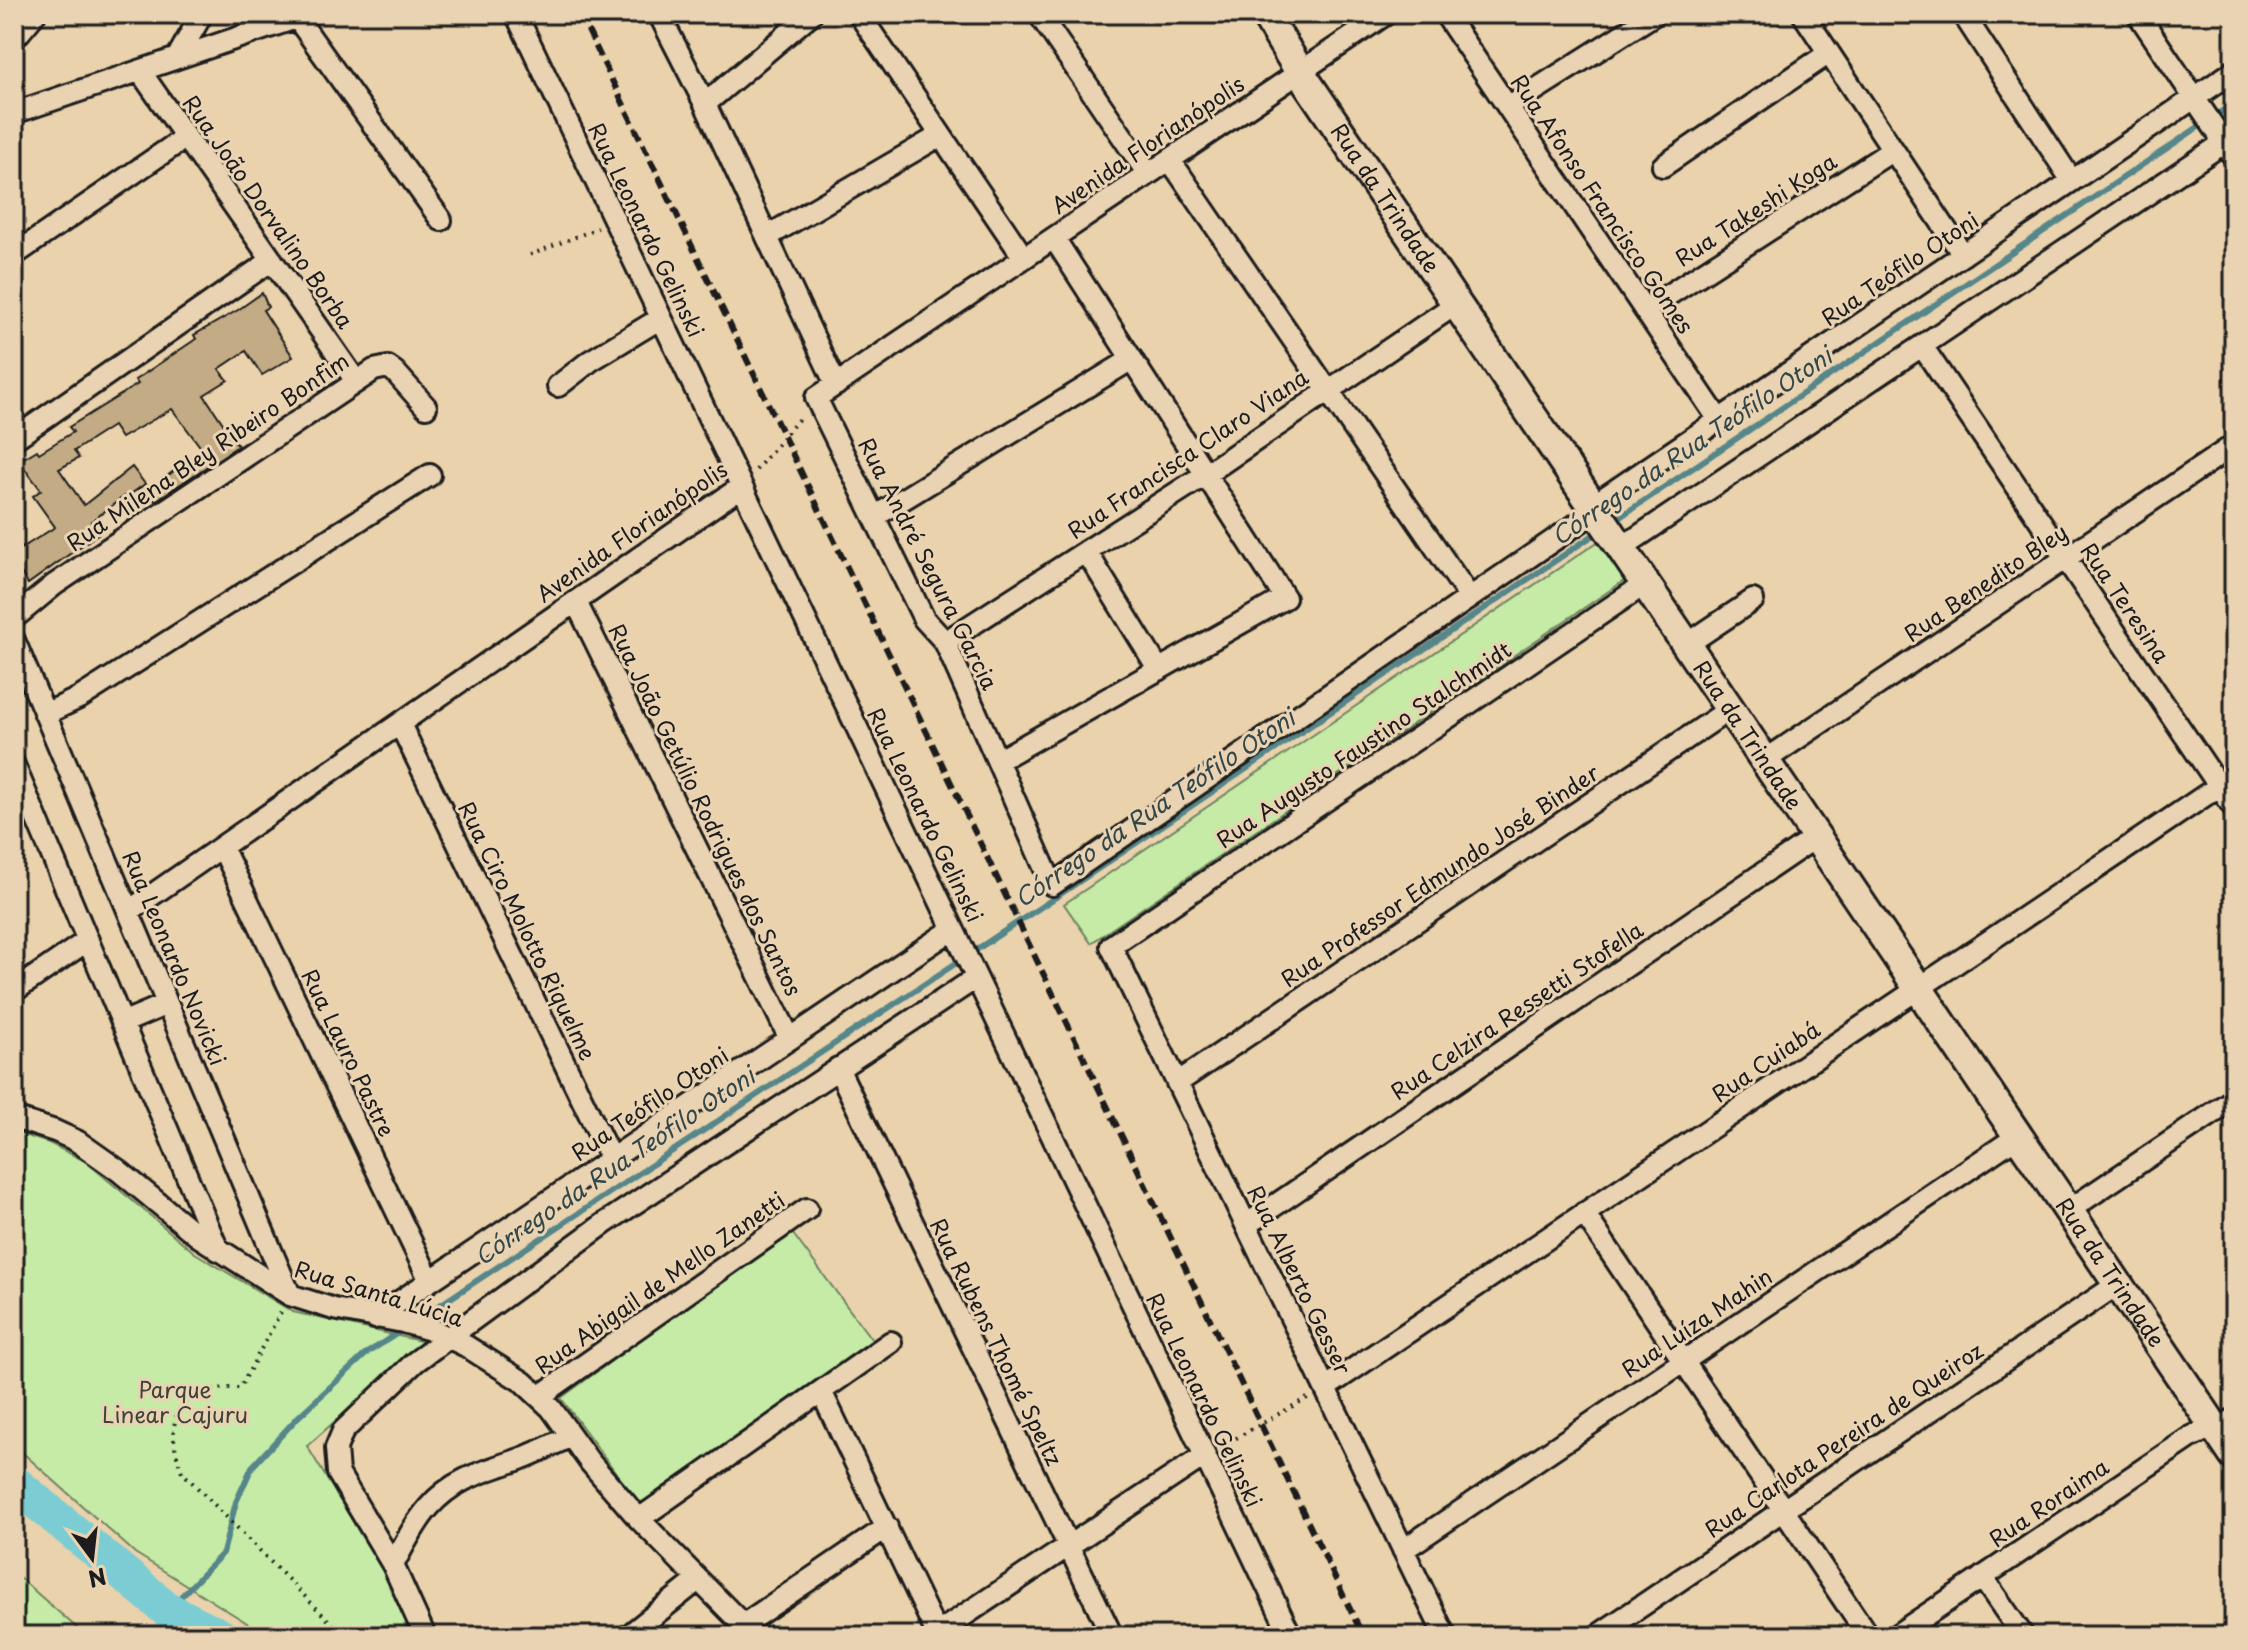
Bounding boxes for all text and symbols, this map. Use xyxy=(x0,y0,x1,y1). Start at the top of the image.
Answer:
street label: Avenida Florianópolis xyxy=(1044,67,1250,221)
street label: Rua Afonso Francisco Gomes xyxy=(1504,67,1703,339)
street label: Rua João Dorvalino Borba xyxy=(176,88,363,335)
street label: Rua da Trindade xyxy=(1324,116,1449,279)
street label: Rua Leonardo Gelinski xyxy=(581,117,714,342)
street label: Rua Takeshi Koga xyxy=(1668,144,1843,273)
street label: Rua Teófilo Otoni xyxy=(1814,203,1984,333)
water label: Córrego da Rua Teófilo Otoni xyxy=(1543,336,1841,553)
street label: Rua Milena Bley Ribeiro Bonfim xyxy=(59,344,355,558)
street label: Rua Francisca Claro Viana xyxy=(1060,360,1314,546)
street label: Rua André Segura Garcia xyxy=(851,431,1008,696)
street label: Avenida Florianópolis xyxy=(529,452,733,609)
street label: Rua Benedito Bley xyxy=(1897,515,2074,649)
street label: Rua Teresina xyxy=(2074,535,2179,669)
street label: Rua João Getúlio Rodrigues dos Santos xyxy=(602,618,811,1001)
street label: Rua Augusto Faustino Stalchmidt xyxy=(1209,632,1517,855)
street label: Rua da Trindade xyxy=(1686,653,1811,816)
water label: Córrego da Rua Teófilo Otoni xyxy=(1006,698,1304,915)
street label: Rua Leonardo Gelinski xyxy=(860,702,993,927)
street label: Rua Professor Edmundo José Binder xyxy=(1273,755,1605,994)
street label: Rua Ciro Molotto Riquelme xyxy=(451,795,605,1065)
street label: Rua Leonardo Novicki xyxy=(115,845,236,1070)
street label: Rua Celzira Ressetti Stofella xyxy=(1383,912,1649,1107)
street label: Rua Lauro Pastre xyxy=(294,963,404,1142)
street label: Rua Cuiabá xyxy=(1704,1012,1826,1109)
street label: Rua Teófilo Otoni xyxy=(564,1038,734,1168)
water label: Córrego da Rua Teófilo Otoni xyxy=(466,1056,764,1273)
street label: Rua Alberto Gesser xyxy=(1240,1179,1361,1380)
street label: Rua Abigail de Mello Zanetti xyxy=(527,1183,791,1381)
street label: Rua da Trindade xyxy=(2049,1190,2174,1353)
street label: Rua Rubens Thomé Speltz xyxy=(923,1212,1072,1471)
street label: Rua Santa Lúcia xyxy=(291,1251,468,1334)
street label: Rua Luíza Mahin xyxy=(1614,1259,1778,1385)
street label: Rua Leonardo Gelinski xyxy=(1139,1287,1272,1512)
street label: Rua Carlota Pereira de Queiroz xyxy=(1697,1333,1989,1545)
park label: Parque Linear Cajuru xyxy=(102,1372,248,1430)
street label: Rua Roraima xyxy=(1982,1449,2115,1554)
north arrow xyxy=(52,1518,132,1598)
text: N xyxy=(85,1561,110,1597)

